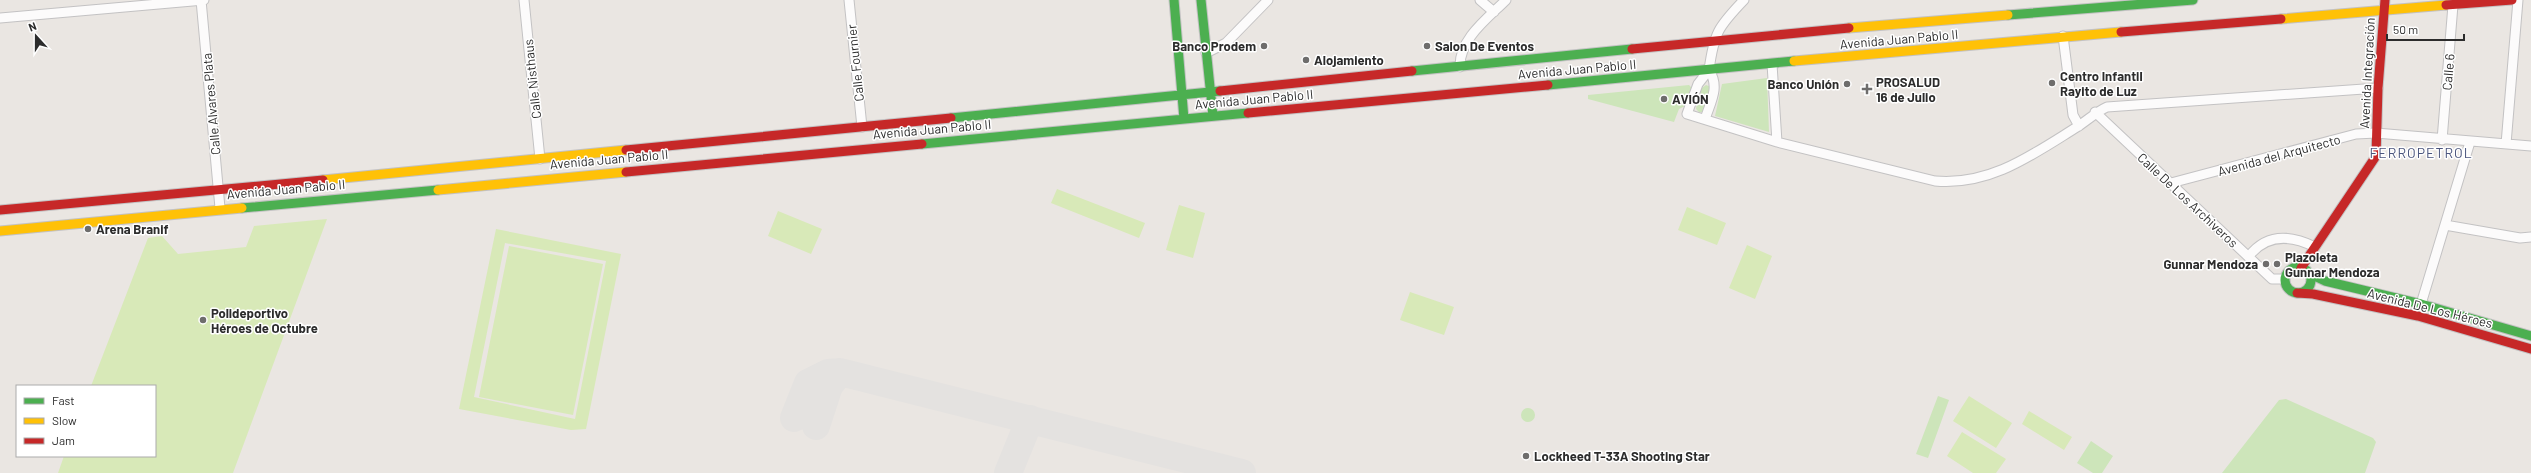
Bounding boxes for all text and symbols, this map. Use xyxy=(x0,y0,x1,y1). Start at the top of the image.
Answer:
north arrow xyxy=(16,16,56,56)
scale bar xyxy=(2387,16,2464,42)
street label: Avenida Integración xyxy=(2356,17,2378,129)
text: N xyxy=(26,19,38,34)
text: 50 m xyxy=(2393,22,2418,36)
street label: Calle Fournier xyxy=(843,23,867,102)
street label: Avenida Juan Pablo II xyxy=(1839,26,1959,52)
street label: Calle Nisthaus xyxy=(520,38,544,120)
place label: Banco Prodem xyxy=(1172,38,1256,54)
place label: Salon De Eventos xyxy=(1435,38,1535,54)
marker: Banco Prodem xyxy=(1259,41,1269,51)
marker: Salon De Eventos xyxy=(1422,41,1432,51)
street label: Calle Alvares Plata xyxy=(199,52,223,156)
place label: Alojamiento xyxy=(1314,52,1384,68)
street label: Calle 6 xyxy=(2438,53,2458,91)
marker: Alojamiento xyxy=(1301,55,1311,65)
street label: Avenida Juan Pablo II xyxy=(1517,56,1637,82)
place label: Centro Infantil Rayito de Luz xyxy=(2060,68,2143,99)
place label: PROSALUD 16 de Julio xyxy=(1876,74,1940,105)
place label: Banco Unión xyxy=(1767,76,1839,92)
marker: Centro Infantil Rayito de Luz xyxy=(2047,78,2057,88)
marker: Banco Unión xyxy=(1842,79,1852,89)
marker: PROSALUD 16 de Julio xyxy=(1861,83,1873,95)
street label: Avenida Juan Pablo II xyxy=(1194,86,1314,112)
place label: AVIÓN xyxy=(1672,91,1709,107)
marker: AVIÓN xyxy=(1659,94,1669,104)
street label: Avenida Juan Pablo II xyxy=(872,116,992,142)
street label: Avenida del Arquitecto xyxy=(2216,131,2342,179)
district label: FERROPETROL xyxy=(2369,144,2473,161)
street label: Avenida Juan Pablo II xyxy=(549,146,669,172)
street label: Calle De Los Archiveros xyxy=(2135,149,2241,251)
street label: Avenida Juan Pablo II xyxy=(226,176,346,202)
place label: Arena Branif xyxy=(96,221,169,237)
marker: Arena Branif xyxy=(83,224,93,234)
place label: Plazoleta Gunnar Mendoza xyxy=(2285,249,2380,280)
place label: Gunnar Mendoza xyxy=(2163,256,2258,272)
marker: Gunnar Mendoza xyxy=(2261,259,2271,269)
marker: Plazoleta Gunnar Mendoza xyxy=(2272,259,2282,269)
street label: Avenida De Los Héroes xyxy=(2366,285,2494,331)
place label: Polideportivo Héroes de Octubre xyxy=(211,305,318,336)
marker: Polideportivo Héroes de Octubre xyxy=(198,315,208,325)
legend xyxy=(16,385,156,457)
text: Fast xyxy=(52,393,75,407)
text: Slow xyxy=(52,413,77,427)
text: Jam xyxy=(52,433,75,447)
place label: Lockheed T-33A Shooting Star xyxy=(1534,448,1710,464)
marker: Lockheed T-33A Shooting Star xyxy=(1521,451,1531,461)

